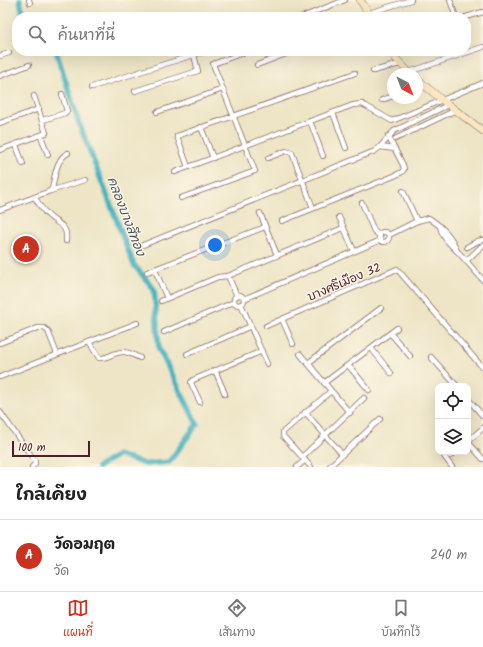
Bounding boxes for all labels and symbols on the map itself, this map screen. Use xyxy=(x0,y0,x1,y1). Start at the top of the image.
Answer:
north arrow xyxy=(387,68,423,104)
water label: คลองบางสีทอง xyxy=(101,174,151,261)
pin: A xyxy=(13,234,39,264)
your location xyxy=(205,235,225,255)
street label: บางศรีเมือง 32 xyxy=(304,258,384,306)
scale bar xyxy=(12,439,90,458)

